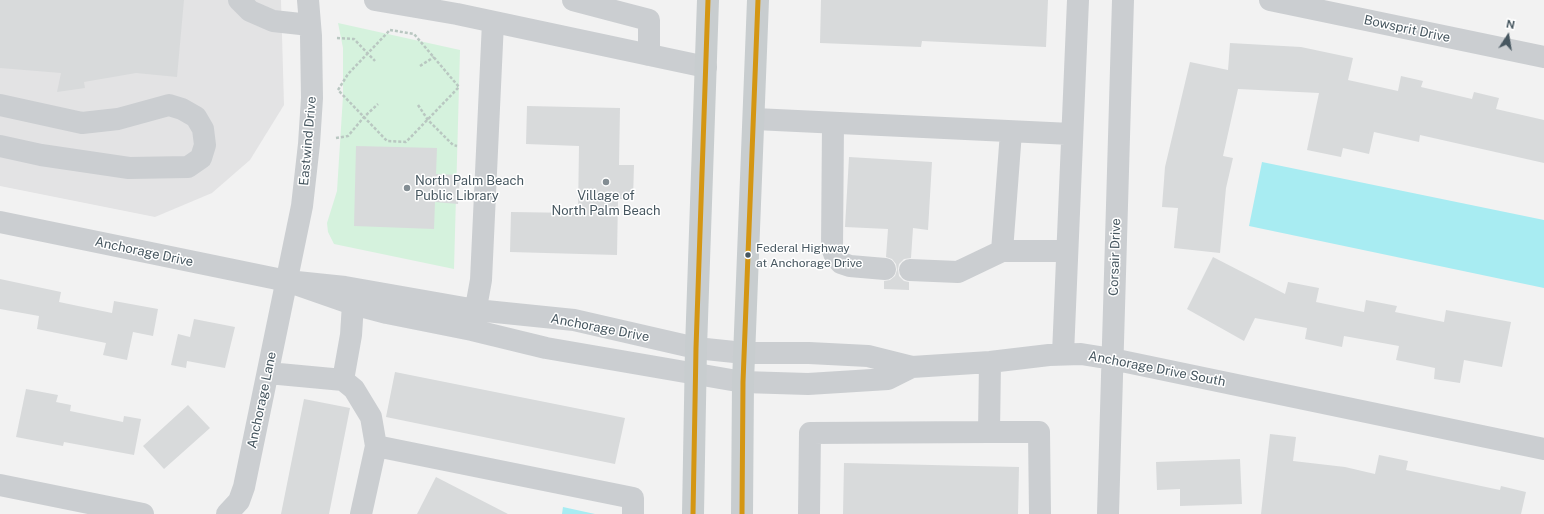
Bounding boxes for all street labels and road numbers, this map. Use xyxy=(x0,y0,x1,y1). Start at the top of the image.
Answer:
street label: Bowsprit Drive xyxy=(1362,12,1452,46)
street label: Eastwind Drive xyxy=(296,96,320,186)
street label: Corsair Drive xyxy=(1106,218,1124,296)
street label: Anchorage Drive xyxy=(93,234,195,270)
street label: Anchorage Drive xyxy=(549,311,651,345)
street label: Anchorage Drive South xyxy=(1087,348,1227,390)
street label: Anchorage Lane xyxy=(244,350,280,450)

